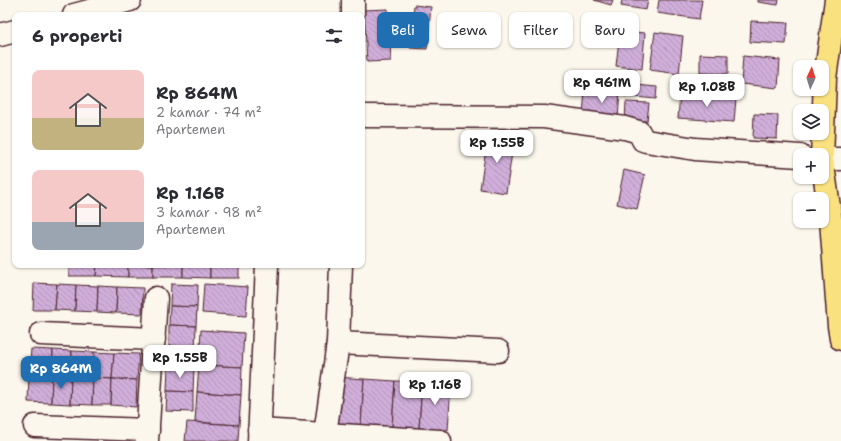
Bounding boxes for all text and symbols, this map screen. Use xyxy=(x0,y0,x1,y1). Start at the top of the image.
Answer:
chip: Beli xyxy=(377,12,429,48)
chip: Sewa xyxy=(437,12,501,48)
chip: Filter xyxy=(509,12,573,48)
chip: Baru xyxy=(581,12,639,48)
text: 6 properti xyxy=(32,25,122,47)
icon: filters xyxy=(323,25,345,47)
north arrow xyxy=(793,60,829,96)
map controls xyxy=(793,60,829,228)
pin: Rp 961M xyxy=(565,70,639,104)
text: Rp 961M xyxy=(573,74,631,91)
pin: Rp 1.08B xyxy=(666,74,748,108)
text: Rp 1.08B xyxy=(679,78,735,95)
text: Rp 864M xyxy=(156,82,238,104)
icon: home xyxy=(64,86,112,134)
text: 2 kamar · 74 m² xyxy=(156,104,262,121)
button: layers xyxy=(793,104,829,140)
text: Apartemen xyxy=(156,121,225,138)
pin: Rp 1.55B xyxy=(456,130,538,164)
text: Rp 1.55B xyxy=(469,134,525,151)
button: + xyxy=(793,148,829,184)
text: Rp 1.16B xyxy=(156,182,225,204)
icon: home xyxy=(64,186,112,234)
button: − xyxy=(793,192,829,228)
text: 3 kamar · 98 m² xyxy=(156,204,262,221)
text: Apartemen xyxy=(156,221,225,238)
pin: Rp 1.55B xyxy=(139,345,221,379)
text: Rp 1.55B xyxy=(152,349,208,366)
pin: Rp 864M xyxy=(24,356,98,390)
text: Rp 864M xyxy=(30,360,92,377)
pin: Rp 1.16B xyxy=(394,372,476,406)
text: Rp 1.16B xyxy=(409,376,461,393)

